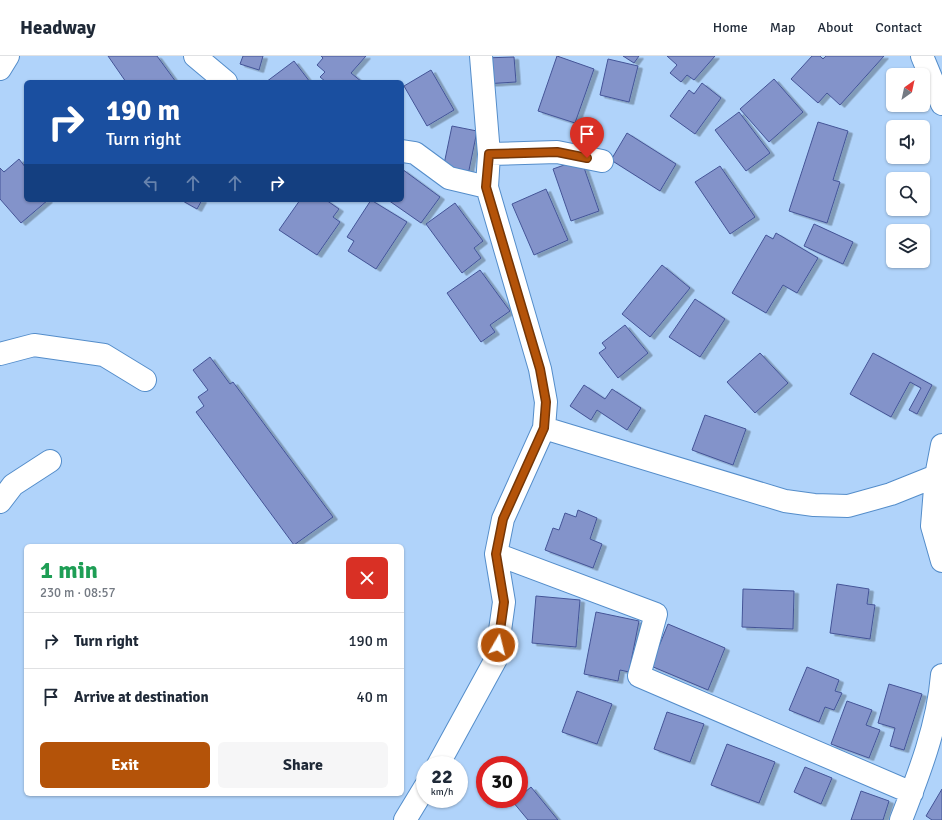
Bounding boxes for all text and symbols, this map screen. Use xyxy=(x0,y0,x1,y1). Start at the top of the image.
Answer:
text: Headway xyxy=(20,16,96,40)
text: Home xyxy=(713,19,748,36)
text: Map xyxy=(770,19,795,36)
text: About xyxy=(817,19,853,36)
text: Contact xyxy=(875,19,922,36)
north arrow xyxy=(886,68,930,112)
map controls xyxy=(886,68,930,268)
text: 190 m xyxy=(106,94,180,128)
icon: right xyxy=(40,96,92,148)
pin xyxy=(570,117,604,158)
button: sound xyxy=(886,120,930,164)
icon: arrive xyxy=(576,123,598,145)
text: Turn right xyxy=(106,128,181,150)
icon: left xyxy=(140,172,162,194)
icon: ahead xyxy=(182,172,204,194)
icon: ahead xyxy=(224,172,246,194)
icon: right xyxy=(266,172,288,194)
button: search xyxy=(886,172,930,216)
button: layers xyxy=(886,224,930,268)
text: 1 min xyxy=(40,555,98,585)
button: close xyxy=(346,557,388,599)
text: 230 m · 08:57 xyxy=(40,585,116,601)
position arrow xyxy=(477,624,519,666)
icon: right xyxy=(40,630,62,652)
text: Turn right xyxy=(74,632,139,650)
text: 190 m xyxy=(348,632,388,650)
icon: arrive xyxy=(40,686,62,708)
text: Arrive at destination xyxy=(74,688,209,706)
text: 40 m xyxy=(357,688,388,706)
button: Exit xyxy=(40,742,210,788)
button: Share xyxy=(218,742,388,788)
speed limit sign: 30 xyxy=(476,756,528,808)
text: 22 xyxy=(431,764,453,789)
text: km/h xyxy=(431,786,453,798)

